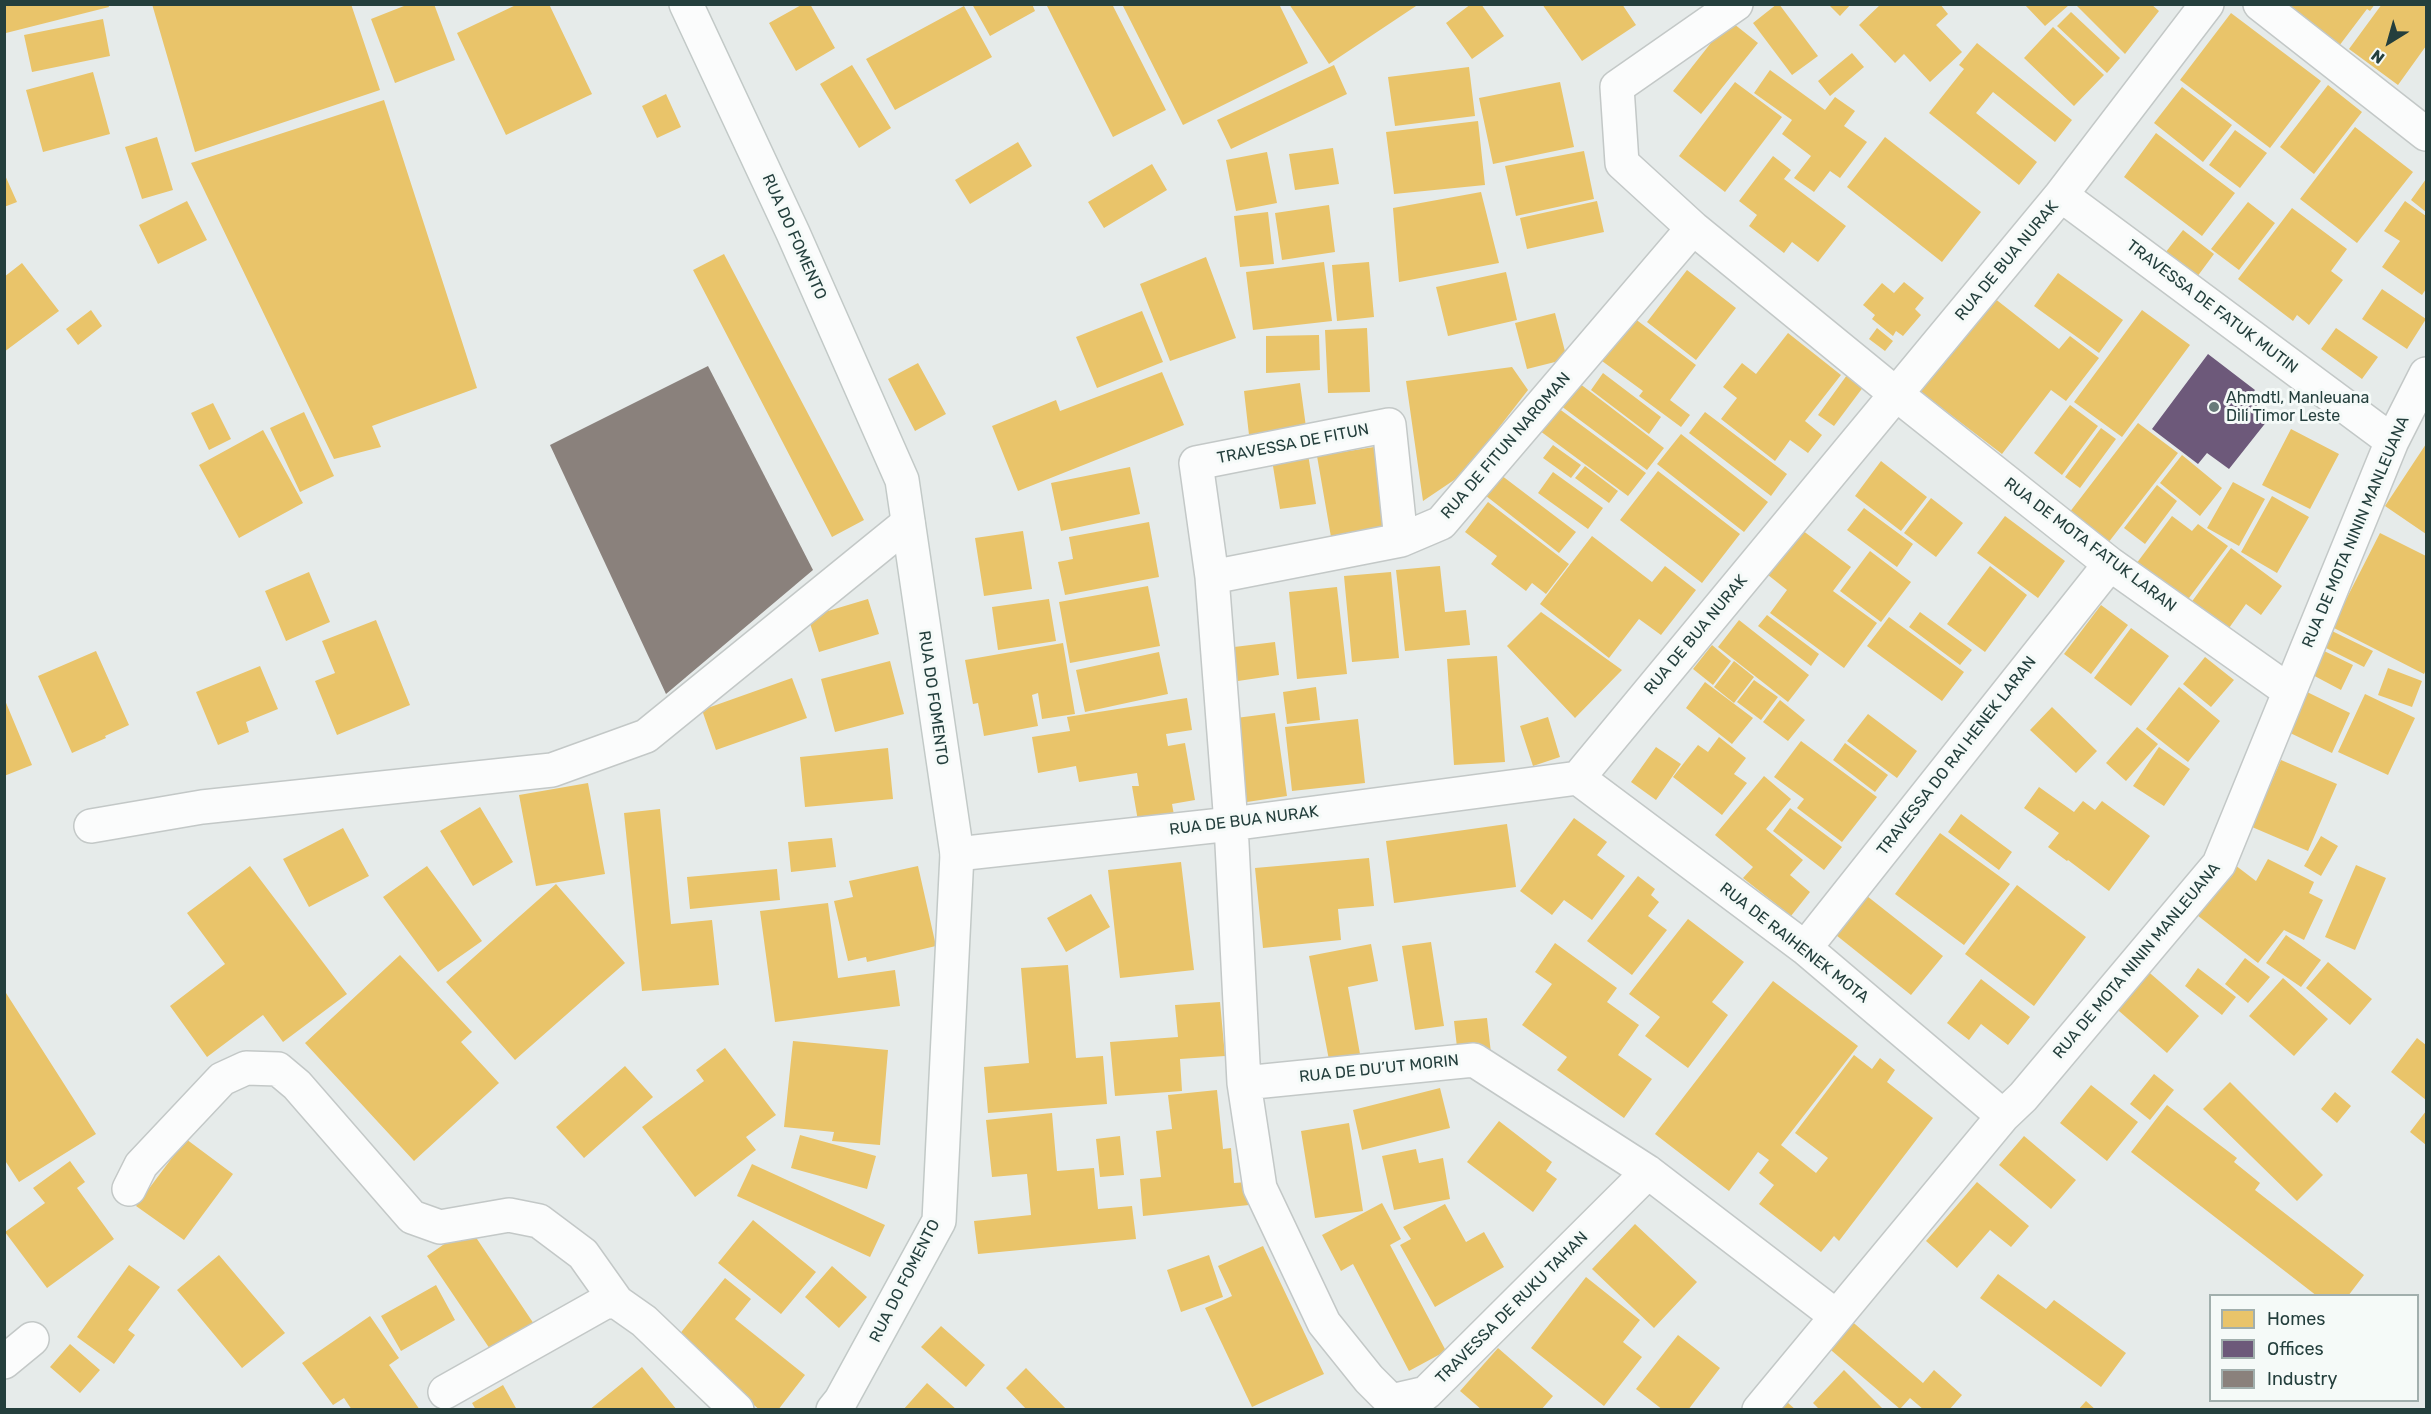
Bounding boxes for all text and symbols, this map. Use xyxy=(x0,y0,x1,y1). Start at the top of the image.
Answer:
north arrow xyxy=(2359,12,2419,72)
text: N xyxy=(2368,46,2388,68)
street label: RUA DO FOMENTO xyxy=(758,171,830,303)
street label: RUA DE BUA NURAK xyxy=(1951,197,2063,325)
street label: TRAVESSA DE FATUK MUTIN xyxy=(2122,236,2302,378)
street label: RUA DE FITUN NAROMAN xyxy=(1437,369,1575,523)
place label: Ahmdtl, Manleuana Dili Timor Leste xyxy=(2226,388,2369,426)
marker: Ahmdtl, Manleuana Dili Timor Leste xyxy=(2207,400,2221,414)
street label: RUA DE MOTA NININ MANLEUANA xyxy=(2298,413,2414,651)
street label: TRAVESSA DE FITUN xyxy=(1215,420,1371,468)
street label: RUA DE MOTA FATUK LARAN xyxy=(2000,474,2180,616)
street label: RUA DE BUA NURAK xyxy=(1640,571,1752,699)
street label: RUA DO FOMENTO xyxy=(914,630,952,766)
street label: TRAVESSA DO RAI HENEK LARAN xyxy=(1873,653,2041,859)
street label: RUA DE BUA NURAK xyxy=(1168,802,1320,840)
street label: RUA DE MOTA NININ MANLEUANA xyxy=(2049,859,2225,1063)
street label: RUA DE RAIHENEK MOTA xyxy=(1716,879,1872,1007)
street label: RUA DE DU’UT MORIN xyxy=(1298,1051,1460,1087)
street label: RUA DO FOMENTO xyxy=(866,1216,944,1346)
street label: TRAVESSA DE RUKU TAHAN xyxy=(1432,1228,1592,1388)
legend xyxy=(2209,1294,2419,1402)
text: Homes xyxy=(2267,1308,2325,1330)
text: Offices xyxy=(2267,1338,2324,1360)
text: Industry xyxy=(2267,1368,2337,1390)

